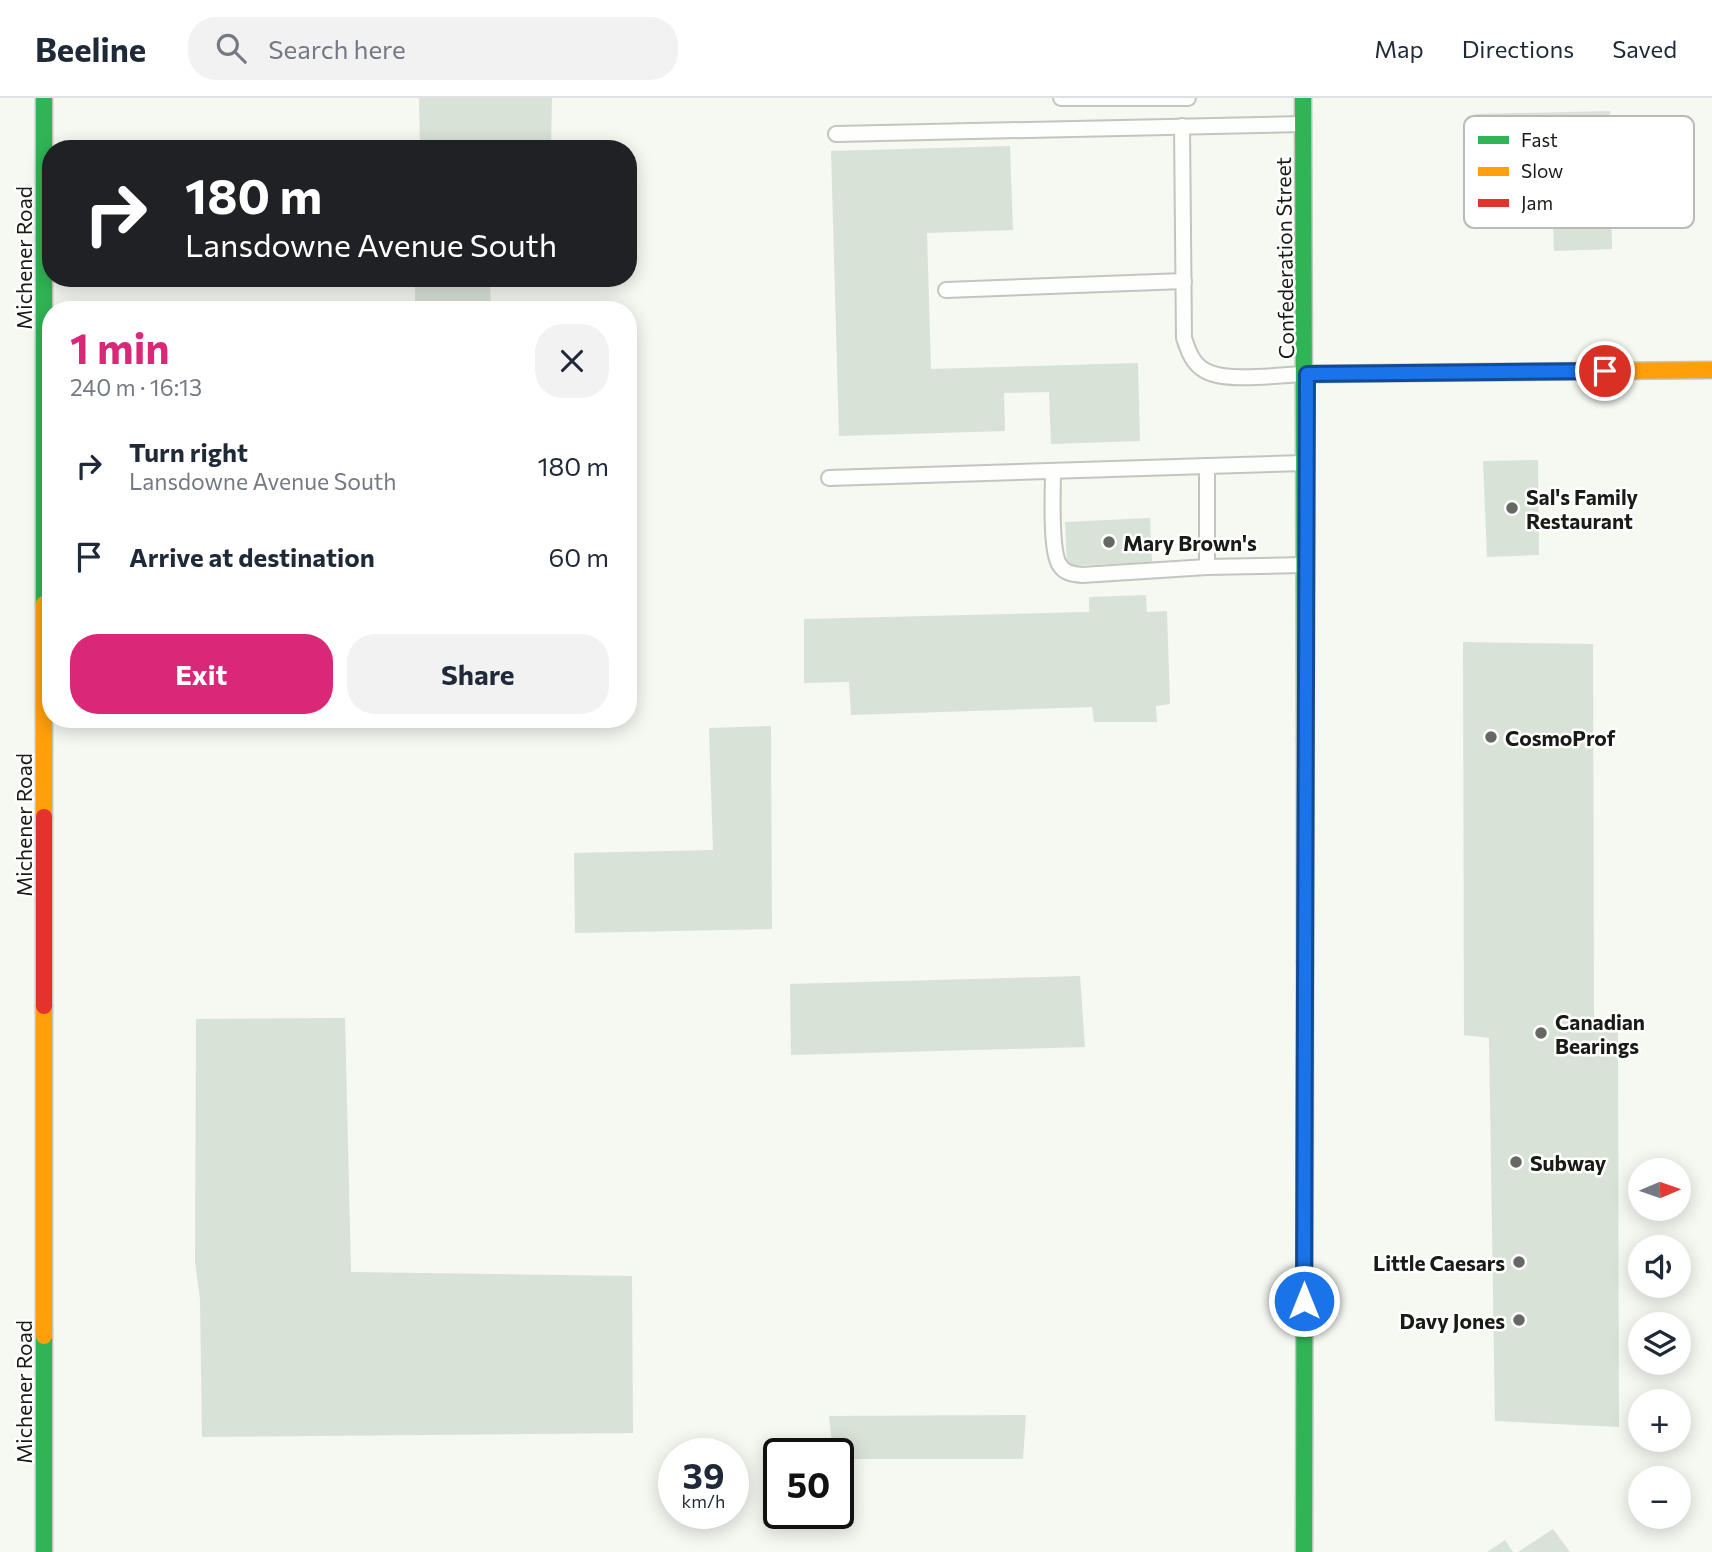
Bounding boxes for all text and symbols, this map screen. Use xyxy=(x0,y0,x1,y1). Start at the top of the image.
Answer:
search box xyxy=(188,17,678,80)
text: Beeline xyxy=(35,28,146,69)
icon: search xyxy=(212,29,250,67)
text: Search here xyxy=(268,33,406,64)
text: Map xyxy=(1374,34,1424,63)
text: Directions xyxy=(1462,34,1574,63)
text: Saved xyxy=(1612,34,1677,63)
legend xyxy=(1464,116,1694,228)
text: Fast xyxy=(1521,128,1558,151)
street label: Confederation Street xyxy=(1270,157,1298,359)
text: Slow xyxy=(1521,159,1563,182)
text: 180 m xyxy=(185,164,322,224)
icon: right xyxy=(70,168,161,259)
street label: Michener Road xyxy=(11,186,36,330)
text: Jam xyxy=(1521,191,1553,214)
text: Lansdowne Avenue South xyxy=(185,224,557,264)
text: 1 min xyxy=(70,321,170,373)
button: close xyxy=(535,324,609,398)
pin xyxy=(1575,341,1635,401)
icon: arrive xyxy=(1586,352,1624,390)
text: 240 m · 16:13 xyxy=(70,373,202,401)
text: Turn right xyxy=(129,436,248,467)
icon: right xyxy=(70,447,108,485)
text: 180 m xyxy=(537,450,609,481)
text: Lansdowne Avenue South xyxy=(129,467,396,495)
place label: Sal's Family Restaurant xyxy=(1526,484,1639,533)
marker: Sal's Family Restaurant xyxy=(1504,500,1520,516)
place label: Mary Brown's xyxy=(1123,530,1257,555)
marker: Mary Brown's xyxy=(1101,534,1117,550)
icon: arrive xyxy=(70,538,108,576)
text: Arrive at destination xyxy=(129,541,375,572)
text: 60 m xyxy=(549,541,609,572)
button: Exit xyxy=(70,634,333,714)
button: Share xyxy=(347,634,609,714)
place label: CosmoProf xyxy=(1505,725,1616,750)
marker: CosmoProf xyxy=(1483,729,1499,745)
street label: Michener Road xyxy=(11,753,36,897)
place label: Canadian Bearings xyxy=(1555,1009,1645,1058)
marker: Canadian Bearings xyxy=(1533,1025,1549,1041)
place label: Subway xyxy=(1530,1150,1607,1175)
marker: Subway xyxy=(1508,1154,1524,1170)
north arrow xyxy=(1628,1158,1690,1222)
map controls xyxy=(1628,1158,1691,1529)
button: sound xyxy=(1628,1235,1691,1298)
place label: Little Caesars xyxy=(1373,1250,1505,1275)
marker: Little Caesars xyxy=(1511,1254,1527,1270)
position arrow xyxy=(1267,1264,1341,1338)
place label: Davy Jones xyxy=(1400,1308,1505,1333)
marker: Davy Jones xyxy=(1511,1312,1527,1328)
button: layers xyxy=(1628,1312,1691,1375)
street label: Michener Road xyxy=(11,1320,36,1464)
button: + xyxy=(1628,1389,1691,1452)
speed limit sign: 50 xyxy=(763,1438,854,1529)
text: 39 xyxy=(683,1453,724,1496)
button: − xyxy=(1628,1466,1691,1529)
text: km/h xyxy=(682,1490,725,1512)

